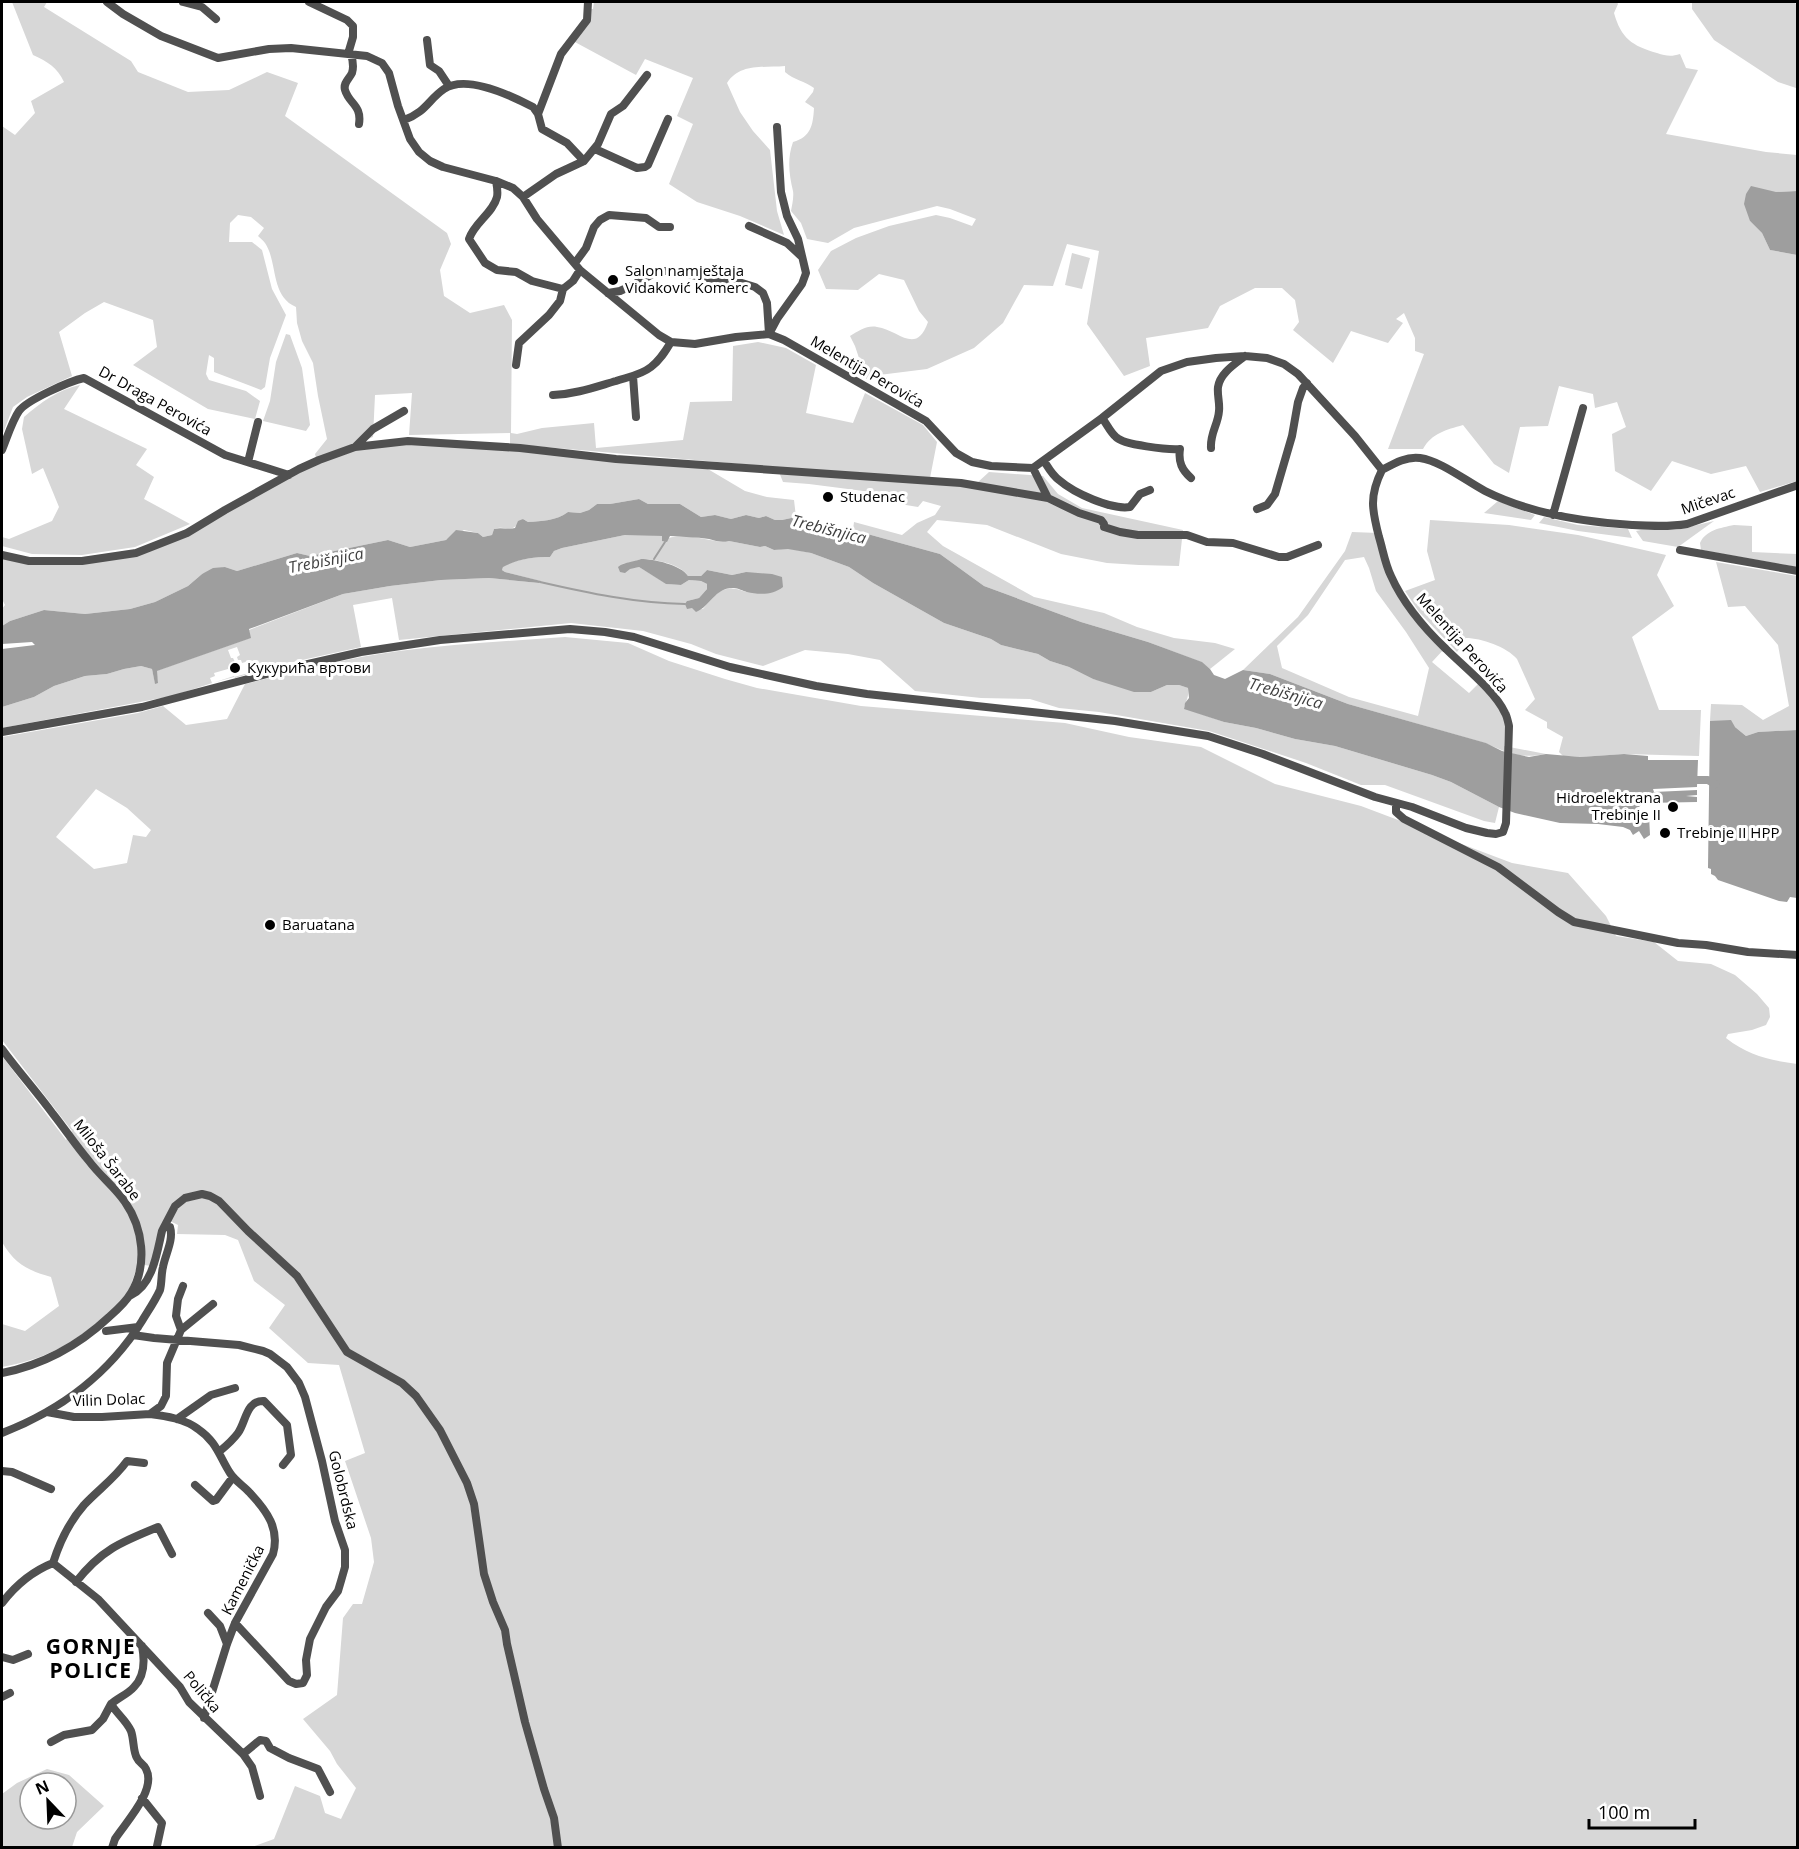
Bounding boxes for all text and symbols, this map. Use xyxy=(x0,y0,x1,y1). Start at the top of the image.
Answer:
place label: Salon namještaja Vidaković Komerc xyxy=(625,260,748,297)
marker: Salon namještaja Vidaković Komerc xyxy=(606,273,620,287)
street label: Melentija Perovića xyxy=(807,331,928,412)
street label: Dr Draga Perovića xyxy=(96,361,215,439)
street label: Mičevac xyxy=(1678,481,1737,519)
place label: Studenac xyxy=(840,486,905,506)
marker: Studenac xyxy=(821,490,835,504)
water label: Trebišnjica xyxy=(789,509,869,549)
water label: Trebišnjica xyxy=(287,542,365,578)
street label: Melentija Perovića xyxy=(1413,588,1513,697)
place label: Кукурића вртови xyxy=(247,657,371,677)
marker: Кукурића вртови xyxy=(228,661,242,675)
water label: Trebišnjica xyxy=(1246,672,1326,714)
place label: Hidroelektrana Trebinje II xyxy=(1556,787,1661,824)
marker: Hidroelektrana Trebinje II xyxy=(1666,800,1680,814)
place label: Trebinje II HPP xyxy=(1677,822,1779,842)
marker: Trebinje II HPP xyxy=(1658,826,1672,840)
place label: Baruatana xyxy=(282,914,355,934)
marker: Baruatana xyxy=(263,918,277,932)
street label: Miloša Šarabe xyxy=(70,1115,146,1204)
street label: Vilin Dolac xyxy=(72,1388,146,1410)
street label: Golobrdska xyxy=(325,1448,363,1531)
street label: Kamenička xyxy=(216,1541,268,1618)
district label: GORNJE POLICE xyxy=(46,1632,136,1684)
street label: Polička xyxy=(179,1666,226,1717)
north arrow xyxy=(18,1771,78,1831)
text: N xyxy=(32,1775,52,1800)
scale bar xyxy=(1589,1792,1696,1830)
text: 100 m xyxy=(1598,1800,1650,1824)

